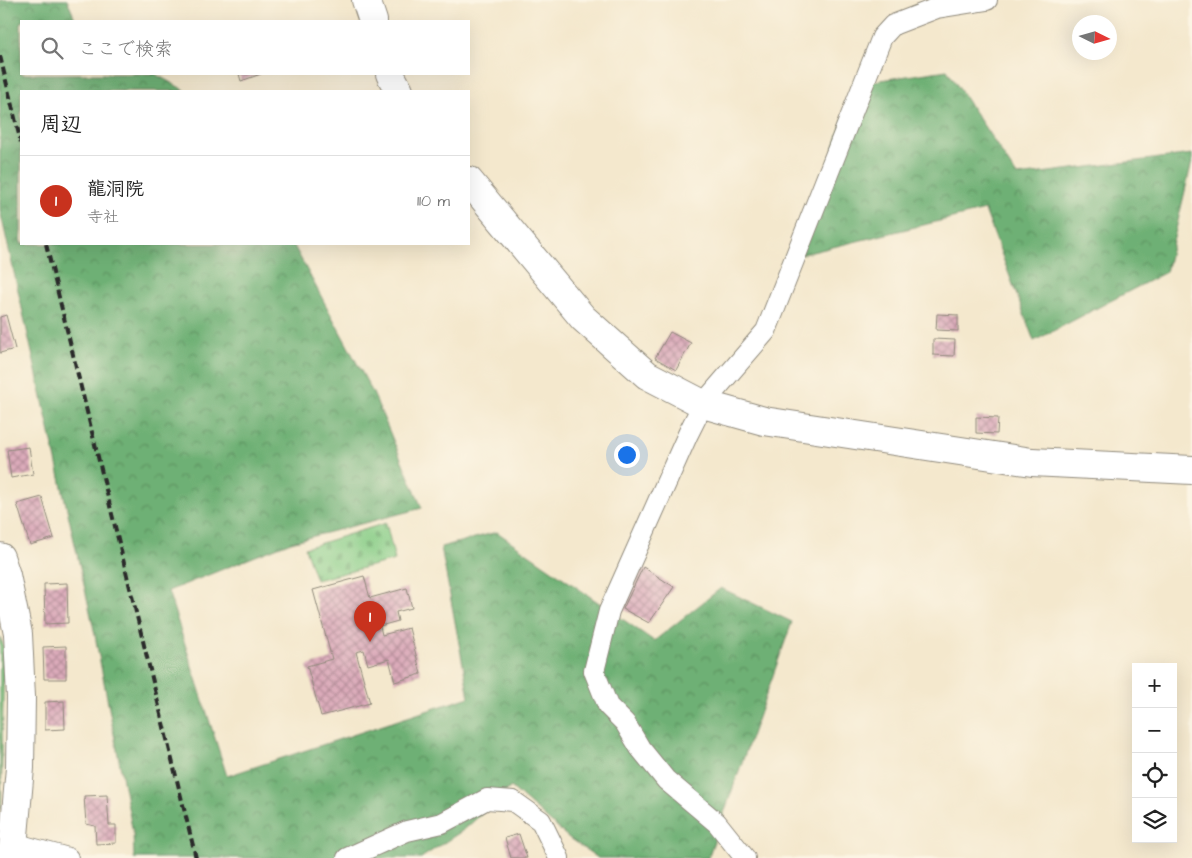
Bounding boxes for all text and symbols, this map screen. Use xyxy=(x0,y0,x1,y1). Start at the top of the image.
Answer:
north arrow xyxy=(1072,15,1117,60)
search box xyxy=(20,20,470,75)
icon: search xyxy=(38,34,66,62)
text: ここで検索 xyxy=(78,36,173,63)
text: 周辺 xyxy=(40,110,82,139)
text: 龍洞院 xyxy=(87,176,144,203)
text: 1 xyxy=(55,190,57,212)
text: 110 m xyxy=(417,190,450,212)
text: 寺社 xyxy=(87,206,119,228)
your location xyxy=(614,442,640,468)
pin: 1 xyxy=(354,601,386,642)
map controls xyxy=(1132,663,1177,843)
button: + xyxy=(1132,663,1177,708)
button: − xyxy=(1132,708,1177,753)
button: locate xyxy=(1132,753,1177,798)
button: layers xyxy=(1132,798,1177,843)

